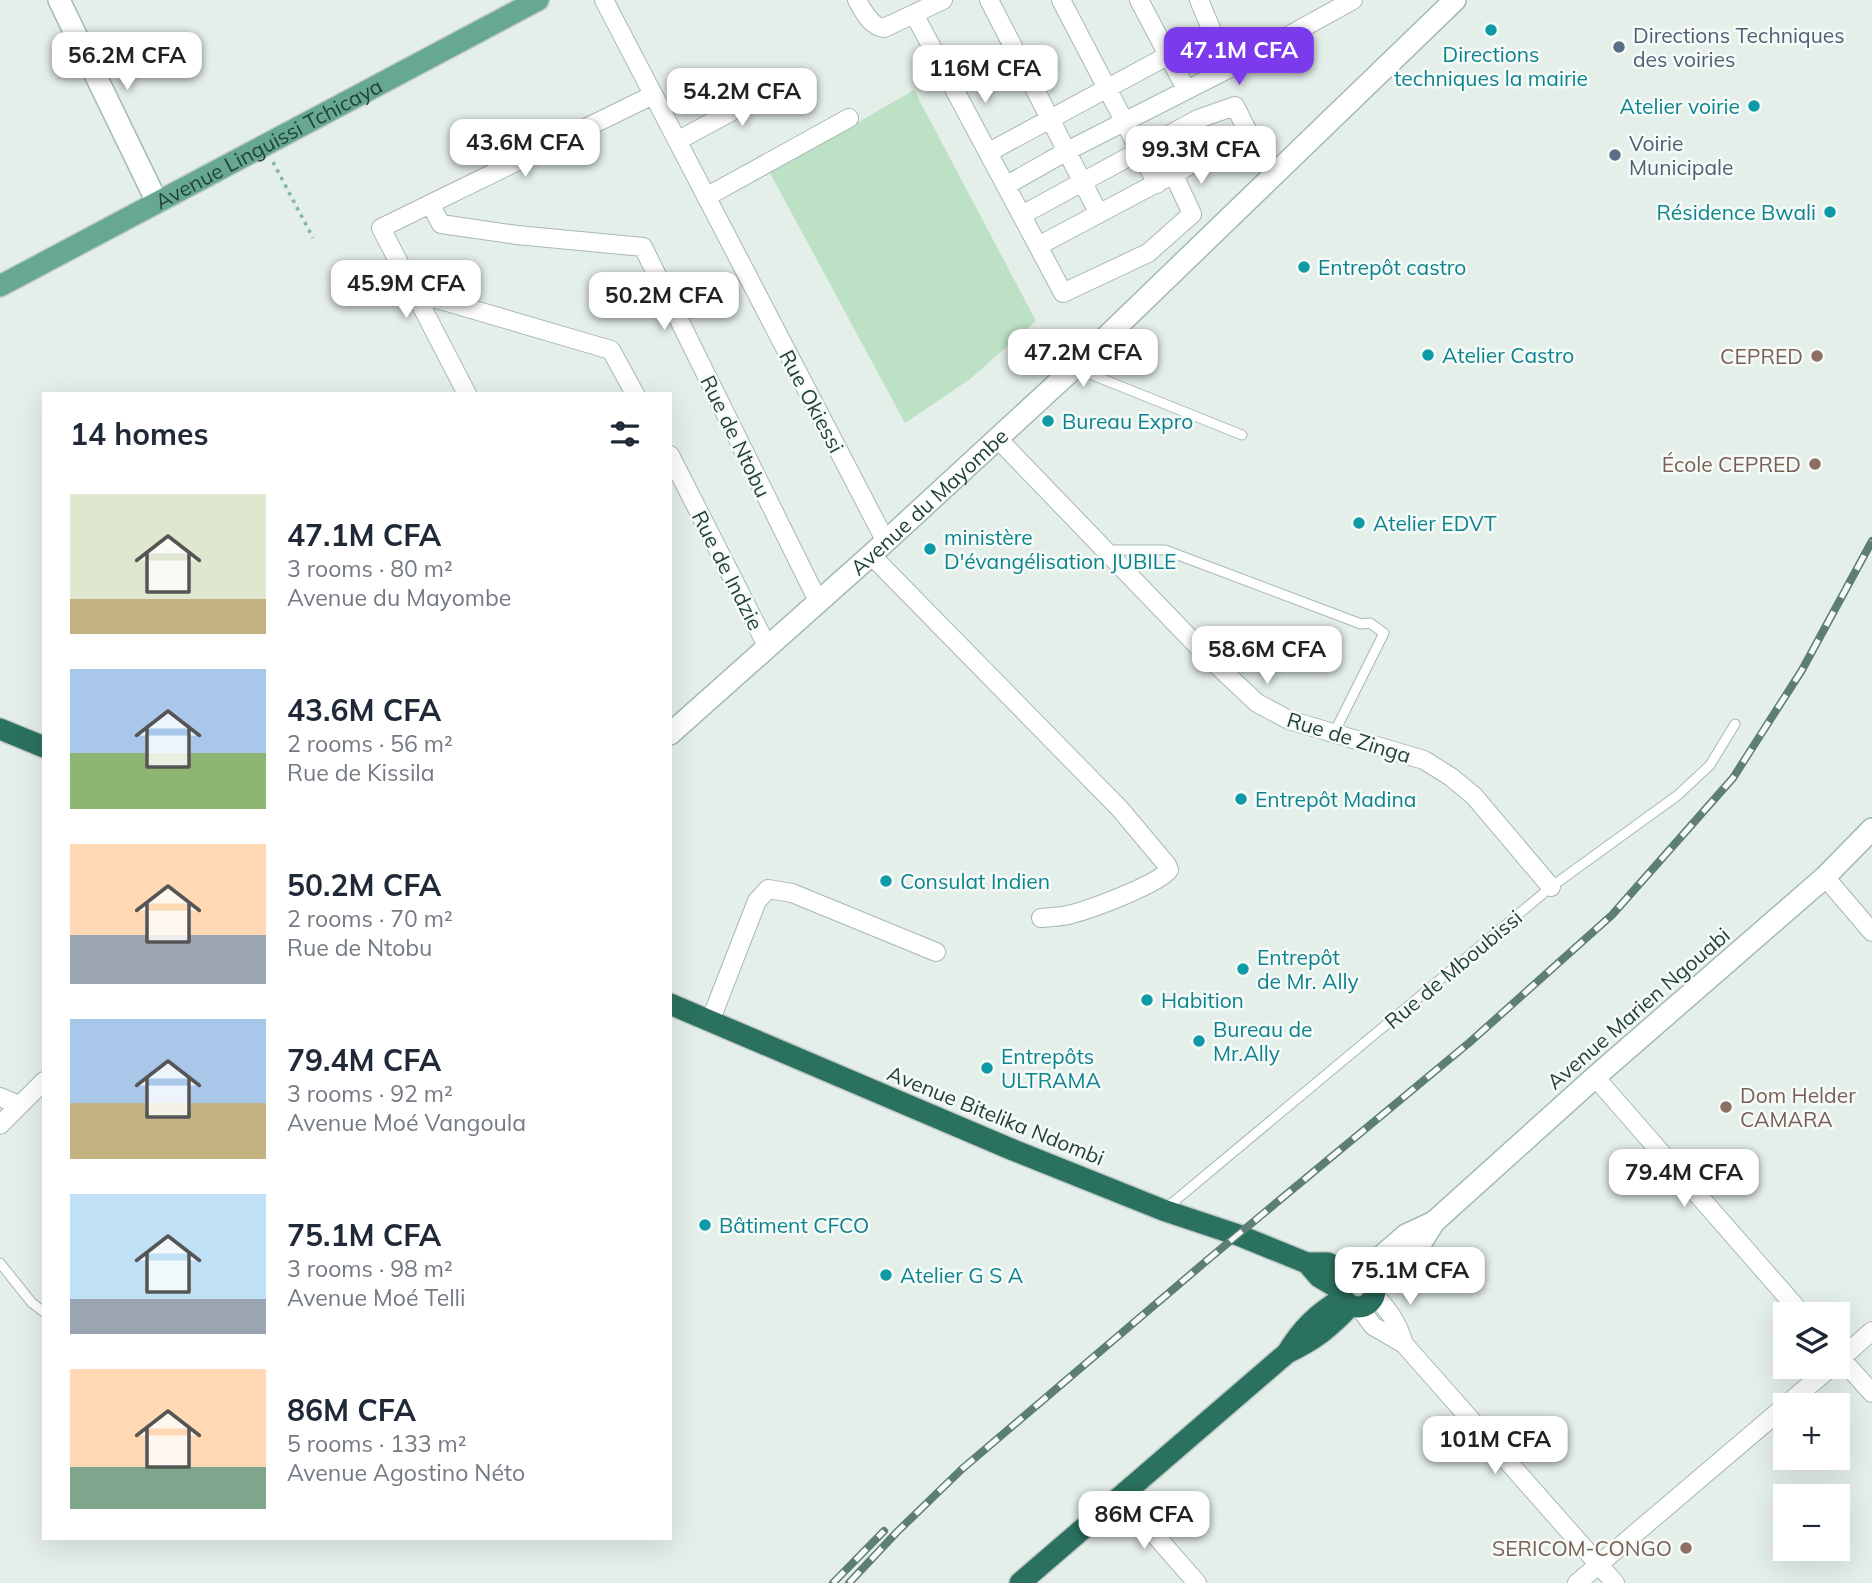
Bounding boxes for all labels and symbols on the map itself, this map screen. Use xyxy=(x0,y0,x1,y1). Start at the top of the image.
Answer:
marker: Directions techniques la mairie xyxy=(1483,22,1499,38)
place label: Directions Techniques des voiries xyxy=(1633,22,1845,72)
pin: 47.1M CFA xyxy=(1159,28,1319,87)
pin: 56.2M CFA xyxy=(47,32,207,92)
marker: Directions Techniques des voiries xyxy=(1611,39,1627,55)
place label: Directions techniques la mairie xyxy=(1394,41,1588,91)
pin: 116M CFA xyxy=(913,46,1057,105)
pin: 54.2M CFA xyxy=(662,68,822,128)
street label: Avenue Linguissi Tchicaya xyxy=(150,72,387,214)
place label: Atelier voirie xyxy=(1620,93,1740,119)
marker: Atelier voirie xyxy=(1746,98,1762,114)
pin: 43.6M CFA xyxy=(445,120,605,179)
pin: 99.3M CFA xyxy=(1121,127,1281,186)
place label: Voirie Municipale xyxy=(1629,130,1733,180)
marker: Voirie Municipale xyxy=(1607,147,1623,163)
place label: Résidence Bwali xyxy=(1657,199,1816,225)
marker: Résidence Bwali xyxy=(1822,204,1838,220)
place label: Entrepôt castro xyxy=(1318,254,1466,280)
marker: Entrepôt castro xyxy=(1296,259,1312,275)
pin: 45.9M CFA xyxy=(326,260,486,320)
pin: 50.2M CFA xyxy=(584,272,744,332)
pin: 47.2M CFA xyxy=(1003,330,1163,389)
place label: Atelier Castro xyxy=(1442,342,1574,368)
place label: CEPRED xyxy=(1720,343,1803,369)
street label: Rue Okiessi xyxy=(774,345,850,457)
marker: Atelier Castro xyxy=(1420,347,1436,363)
marker: CEPRED xyxy=(1809,348,1825,364)
street label: Rue de Ntobu xyxy=(695,371,777,501)
place label: Bureau Expro xyxy=(1062,408,1193,434)
marker: Bureau Expro xyxy=(1040,413,1056,429)
street label: Avenue du Mayombe xyxy=(845,423,1013,580)
place label: École CEPRED xyxy=(1662,451,1801,477)
marker: École CEPRED xyxy=(1807,456,1823,472)
street label: Rue de Indzie xyxy=(687,506,769,634)
place label: Atelier EDVT xyxy=(1373,510,1497,536)
marker: Atelier EDVT xyxy=(1351,515,1367,531)
place label: ministère D'évangélisation JUBILE xyxy=(944,524,1176,574)
marker: ministère D'évangélisation JUBILE xyxy=(922,541,938,557)
pin: 58.6M CFA xyxy=(1187,626,1347,686)
street label: Rue de Zinga xyxy=(1284,706,1414,768)
place label: Entrepôt Madina xyxy=(1255,786,1416,812)
marker: Entrepôt Madina xyxy=(1233,791,1249,807)
place label: Consulat Indien xyxy=(900,868,1050,894)
marker: Consulat Indien xyxy=(878,873,894,889)
street label: Rue de Mboubissi xyxy=(1379,904,1527,1034)
street label: Avenue Marien Ngouabi xyxy=(1541,922,1735,1094)
place label: Entrepôt de Mr. Ally xyxy=(1257,944,1359,994)
marker: Entrepôt de Mr. Ally xyxy=(1235,961,1251,977)
place label: Habition xyxy=(1161,987,1244,1013)
marker: Habition xyxy=(1139,992,1155,1008)
place label: Bureau de Mr.Ally xyxy=(1213,1016,1313,1066)
marker: Bureau de Mr.Ally xyxy=(1191,1033,1207,1049)
place label: Entrepôts ULTRAMA xyxy=(1001,1043,1102,1093)
street label: Avenue Bitelika Ndombi xyxy=(884,1060,1108,1170)
marker: Entrepôts ULTRAMA xyxy=(979,1060,995,1076)
place label: Dom Helder CAMARA xyxy=(1740,1082,1856,1132)
marker: Dom Helder CAMARA xyxy=(1718,1099,1734,1115)
pin: 79.4M CFA xyxy=(1604,1150,1764,1209)
place label: Bâtiment CFCO xyxy=(719,1212,869,1238)
marker: Bâtiment CFCO xyxy=(697,1217,713,1233)
pin: 75.1M CFA xyxy=(1330,1248,1490,1307)
place label: Atelier G S A xyxy=(900,1262,1024,1288)
marker: Atelier G S A xyxy=(878,1267,894,1283)
pin: 101M CFA xyxy=(1423,1416,1567,1476)
pin: 86M CFA xyxy=(1079,1492,1209,1551)
place label: SERICOM-CONGO xyxy=(1492,1535,1672,1561)
marker: SERICOM-CONGO xyxy=(1678,1540,1694,1556)

